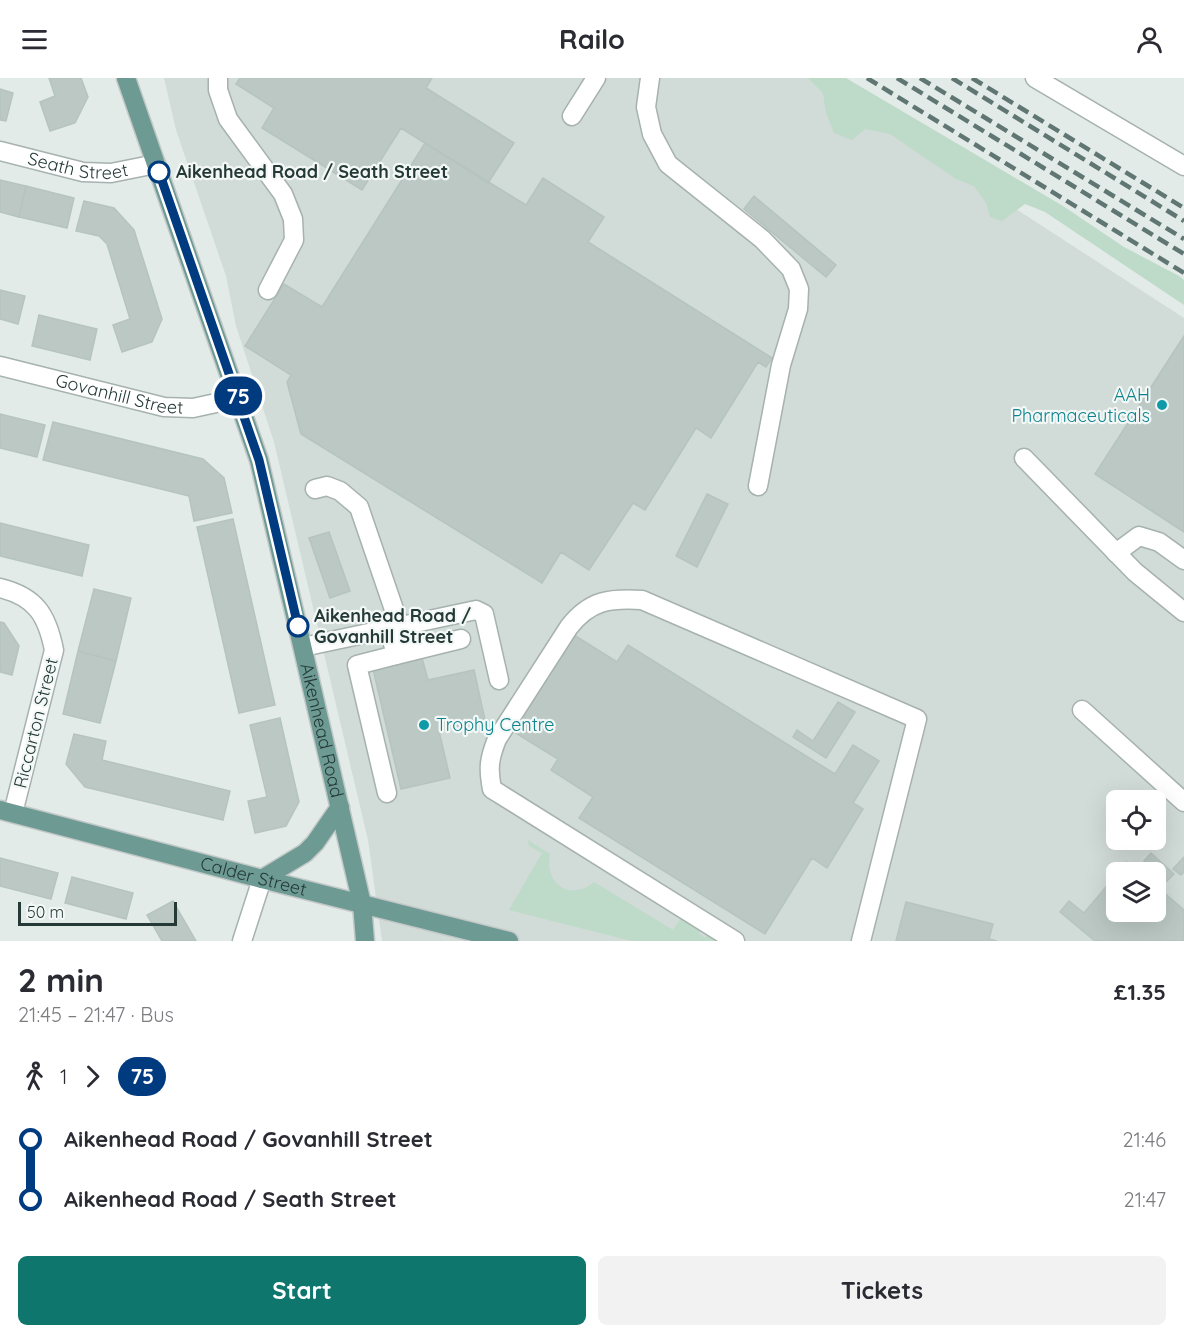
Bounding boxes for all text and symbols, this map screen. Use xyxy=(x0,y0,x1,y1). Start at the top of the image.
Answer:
text: Railo xyxy=(559,22,625,56)
icon: menu xyxy=(18,23,51,56)
icon: person xyxy=(1133,23,1166,56)
street label: Seath Street xyxy=(26,147,130,184)
place label: Aikenhead Road / Seath Street xyxy=(176,160,448,183)
marker: Aikenhead Road / Seath Street xyxy=(148,161,170,183)
street label: Govanhill Street xyxy=(53,368,184,419)
line badge: 75 xyxy=(211,376,265,416)
text: 75 xyxy=(226,383,250,409)
place label: AAH Pharmaceuticals xyxy=(1011,383,1150,427)
marker: AAH Pharmaceuticals xyxy=(1155,398,1169,412)
place label: Aikenhead Road / Govanhill Street xyxy=(314,604,471,648)
marker: Aikenhead Road / Govanhill Street xyxy=(287,615,309,637)
street label: Riccarton Street xyxy=(8,655,63,791)
street label: Aikenhead Road xyxy=(295,661,349,800)
place label: Trophy Centre xyxy=(436,713,555,736)
marker: Trophy Centre xyxy=(417,718,431,732)
map controls xyxy=(1106,790,1166,922)
button: locate xyxy=(1106,790,1166,850)
street label: Calder Street xyxy=(198,851,309,901)
button: layers xyxy=(1106,862,1166,922)
scale bar xyxy=(18,899,177,926)
text: 50 m xyxy=(27,902,64,922)
text: 2 min xyxy=(18,959,104,1000)
text: £1.35 xyxy=(1114,978,1166,1006)
text: 21:45 – 21:47 · Bus xyxy=(18,1002,174,1027)
icon: walk xyxy=(18,1060,51,1093)
icon: forward xyxy=(76,1060,109,1093)
text: 75 xyxy=(130,1063,154,1089)
text: 1 xyxy=(60,1064,67,1089)
text: Aikenhead Road / Govanhill Street xyxy=(64,1125,433,1153)
text: 21:46 xyxy=(1122,1127,1166,1152)
text: Aikenhead Road / Seath Street xyxy=(64,1185,397,1213)
text: 21:47 xyxy=(1124,1187,1166,1212)
button: Start xyxy=(18,1256,586,1325)
button: Tickets xyxy=(598,1256,1166,1325)

